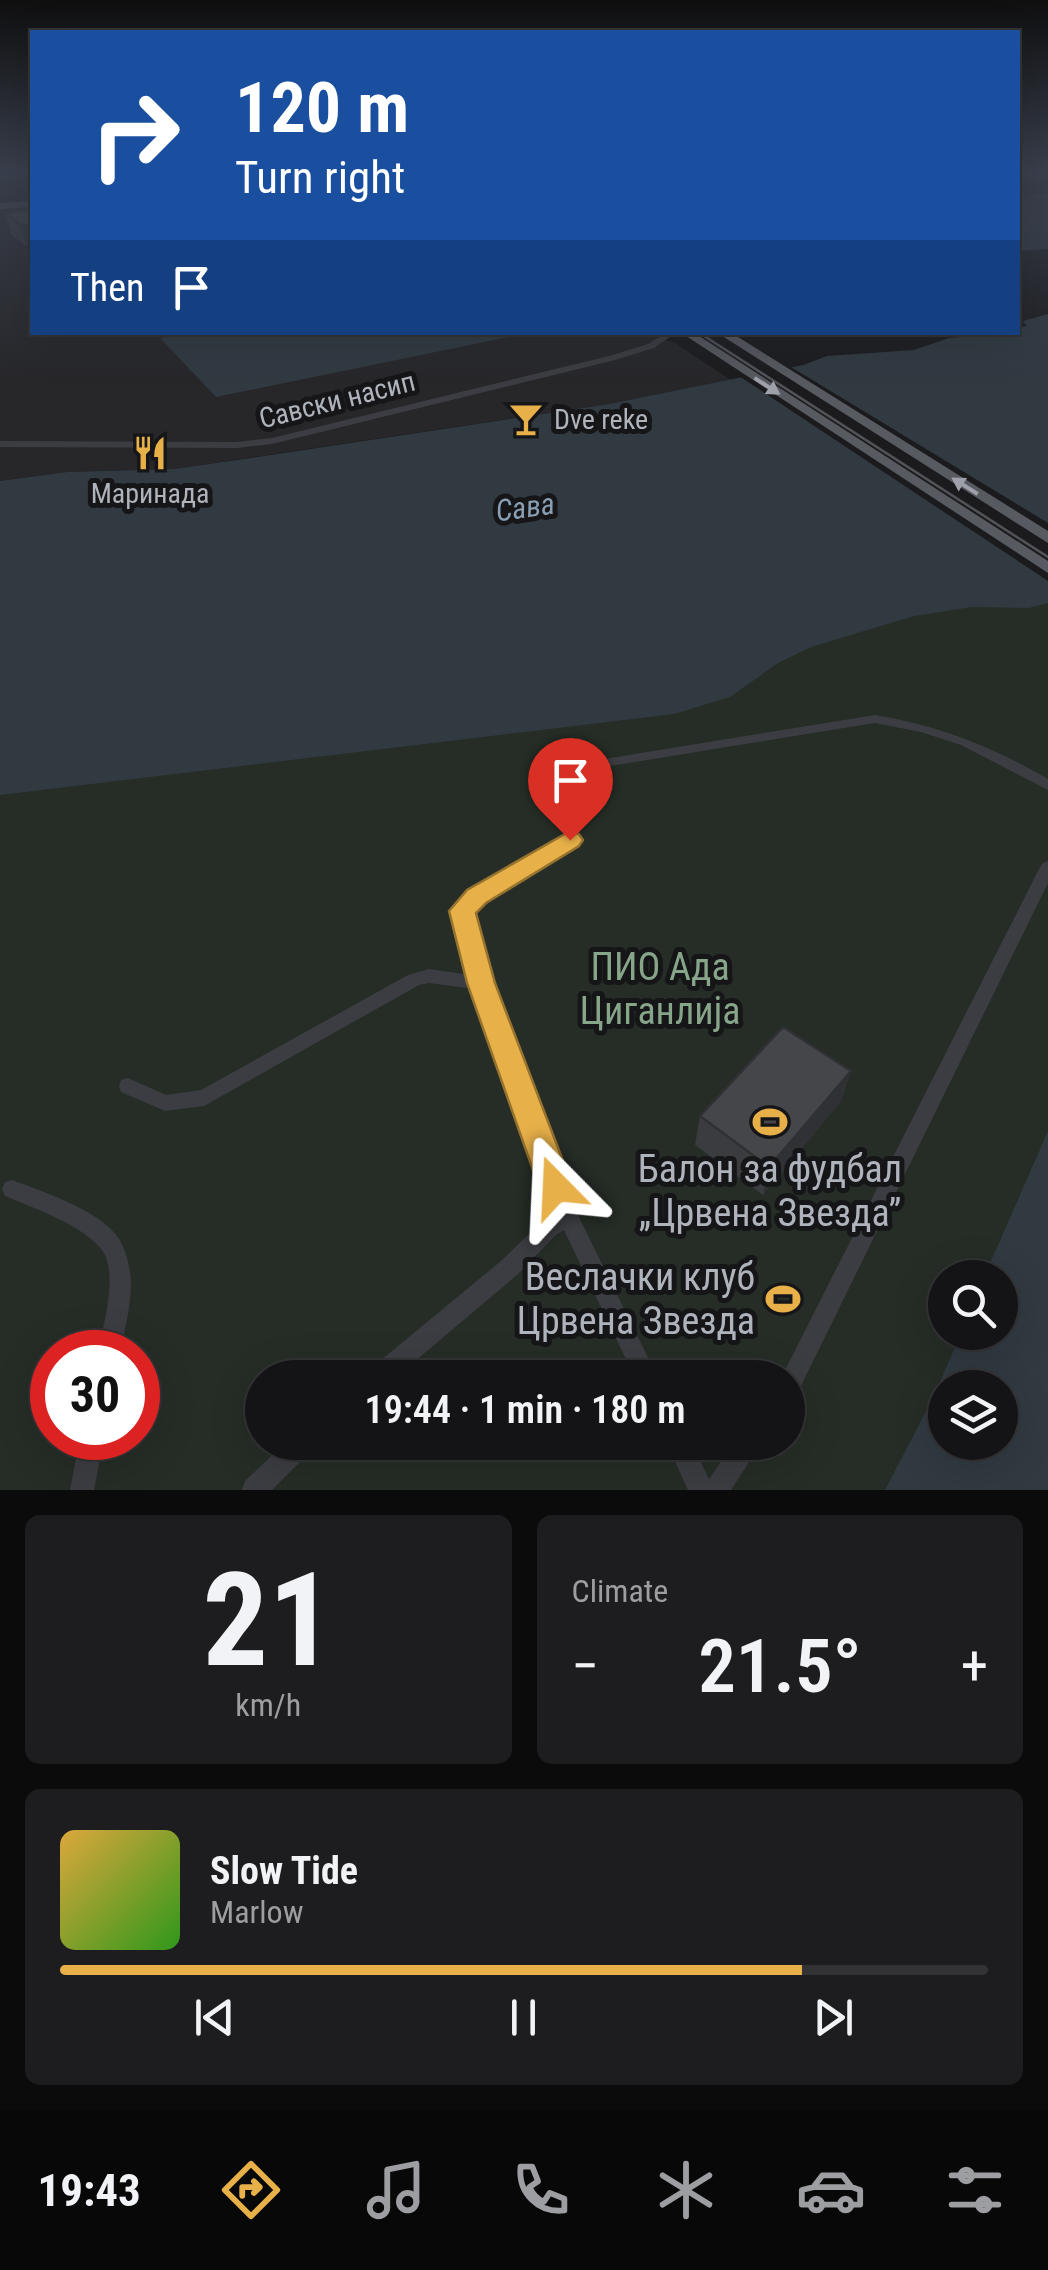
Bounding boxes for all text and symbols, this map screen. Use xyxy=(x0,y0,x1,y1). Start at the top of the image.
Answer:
text: 120 m xyxy=(235,67,409,149)
icon: right xyxy=(70,70,200,200)
text: Turn right xyxy=(235,151,405,204)
icon: arrive xyxy=(164,260,219,315)
text: Then xyxy=(70,266,144,310)
street label: Савски насип xyxy=(256,365,418,435)
one-way arrow xyxy=(753,376,781,394)
bar icon: Dve reke xyxy=(507,400,545,438)
place label: Dve reke xyxy=(554,403,648,436)
restaurant icon: Маринада xyxy=(131,434,169,472)
place label: Маринада xyxy=(91,477,209,510)
one-way arrow xyxy=(952,477,979,496)
water label: Сава xyxy=(493,486,557,528)
pin xyxy=(528,738,613,841)
icon: arrive xyxy=(543,753,598,808)
park label: ПИО Ада Циганлија xyxy=(580,945,740,1033)
sports icon: Балон за фудбал „Црвена Звезда” xyxy=(751,1103,789,1141)
position arrow xyxy=(504,1135,608,1239)
place label: Балон за фудбал „Црвена Звезда” xyxy=(638,1147,902,1235)
place label: Веслачки клуб Црвена Звезда xyxy=(517,1255,755,1343)
map controls xyxy=(928,1260,1018,1460)
button: search xyxy=(928,1260,1018,1350)
sports icon: Веслачки клуб Црвена Звезда xyxy=(764,1280,802,1318)
speed limit sign: 30 xyxy=(30,1330,160,1460)
button: layers xyxy=(928,1370,1018,1460)
text: 19:44 · 1 min · 180 m xyxy=(365,1388,685,1432)
text: 21 xyxy=(203,1544,334,1697)
text: Climate xyxy=(572,1572,668,1610)
text: 21.5° xyxy=(698,1622,862,1710)
text: − xyxy=(572,1634,599,1698)
text: + xyxy=(961,1634,988,1698)
text: km/h xyxy=(235,1686,301,1724)
text: Slow Tide xyxy=(210,1849,358,1893)
text: Marlow xyxy=(210,1893,303,1931)
icon: previous xyxy=(187,1990,242,2045)
icon: pause xyxy=(496,1990,551,2045)
icon: next xyxy=(806,1990,861,2045)
icon: directions xyxy=(216,2155,286,2225)
icon: music xyxy=(361,2155,431,2225)
icon: phone xyxy=(506,2155,576,2225)
icon: climate xyxy=(651,2155,721,2225)
icon: car xyxy=(796,2155,866,2225)
icon: filters xyxy=(940,2155,1010,2225)
text: 19:43 xyxy=(37,2164,141,2217)

